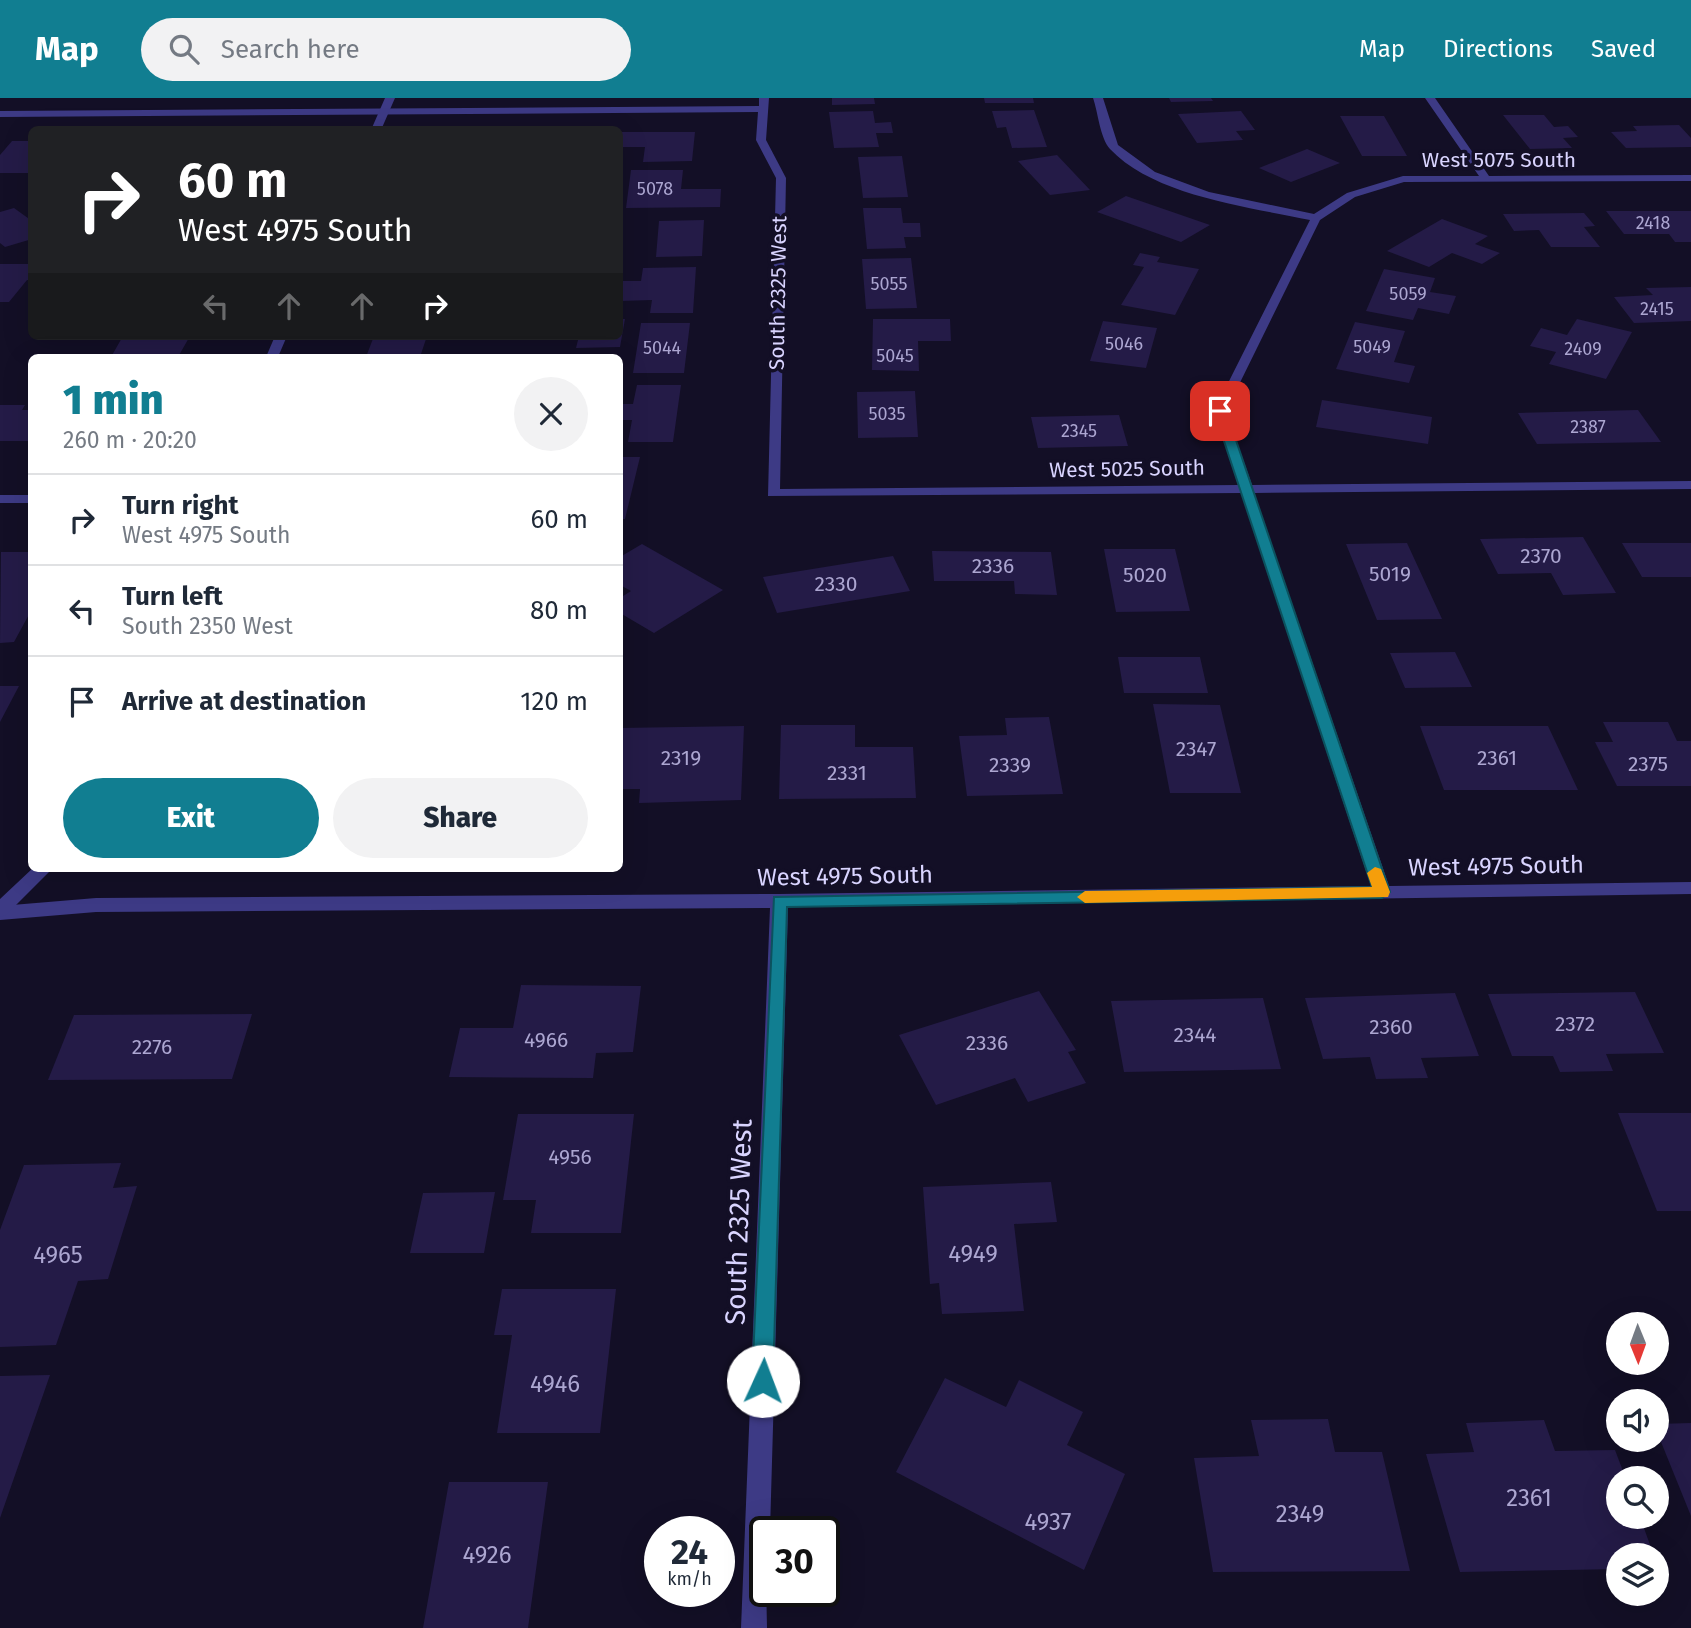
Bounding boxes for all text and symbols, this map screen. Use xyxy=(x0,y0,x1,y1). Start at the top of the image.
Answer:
search box xyxy=(141,18,631,81)
text: Map xyxy=(35,29,99,69)
icon: search xyxy=(165,30,203,68)
text: Search here xyxy=(221,34,360,65)
text: Map xyxy=(1359,35,1405,63)
text: Directions xyxy=(1443,35,1553,63)
text: Saved xyxy=(1591,35,1656,63)
street label: West 5075 South xyxy=(1422,147,1576,173)
text: 60 m xyxy=(178,151,287,210)
icon: right xyxy=(63,154,154,245)
house number: 5078 xyxy=(637,178,673,200)
text: West 4975 South xyxy=(178,211,413,249)
house number: 2418 xyxy=(1636,212,1670,234)
street label: South 2325 West xyxy=(764,215,792,370)
house number: 5055 xyxy=(870,273,908,295)
house number: 5059 xyxy=(1389,283,1427,305)
icon: left xyxy=(197,287,235,325)
icon: ahead xyxy=(270,287,308,325)
icon: ahead xyxy=(343,287,381,325)
icon: right xyxy=(416,287,454,325)
house number: 2415 xyxy=(1640,298,1674,320)
house number: 5046 xyxy=(1105,333,1143,355)
house number: 5049 xyxy=(1353,336,1391,358)
house number: 5044 xyxy=(643,337,682,359)
house number: 2409 xyxy=(1564,338,1602,360)
house number: 5045 xyxy=(876,345,914,367)
text: 1 min xyxy=(63,375,164,425)
button: close xyxy=(514,377,588,451)
pin xyxy=(1190,381,1250,441)
icon: arrive xyxy=(1201,392,1239,430)
house number: 5035 xyxy=(869,403,905,425)
house number: 2387 xyxy=(1570,416,1606,438)
house number: 2345 xyxy=(1061,420,1097,442)
text: 260 m · 20:20 xyxy=(63,426,197,454)
street label: West 5025 South xyxy=(1049,455,1205,483)
text: Turn right xyxy=(122,490,239,521)
icon: right xyxy=(63,501,101,539)
text: 60 m xyxy=(530,504,588,535)
text: West 4975 South xyxy=(122,521,291,549)
house number: 2370 xyxy=(1520,543,1562,569)
house number: 2336 xyxy=(972,553,1014,579)
house number: 5019 xyxy=(1369,561,1411,587)
house number: 5020 xyxy=(1123,562,1167,588)
house number: 2330 xyxy=(815,571,857,597)
text: Turn left xyxy=(122,581,223,612)
icon: left xyxy=(63,592,101,630)
text: 80 m xyxy=(530,595,588,626)
text: South 2350 West xyxy=(122,612,293,640)
icon: arrive xyxy=(63,683,101,721)
text: Arrive at destination xyxy=(122,686,366,717)
text: 120 m xyxy=(520,686,588,717)
house number: 2347 xyxy=(1176,736,1216,762)
house number: 2319 xyxy=(661,745,701,771)
house number: 2361 xyxy=(1477,745,1517,771)
house number: 2375 xyxy=(1628,751,1668,777)
house number: 2339 xyxy=(989,752,1031,778)
house number: 2331 xyxy=(827,760,867,786)
button: Exit xyxy=(63,778,319,858)
button: Share xyxy=(333,778,588,858)
street label: West 4975 South xyxy=(1408,850,1584,882)
street label: West 4975 South xyxy=(757,860,933,892)
house number: 2372 xyxy=(1555,1011,1595,1037)
house number: 2360 xyxy=(1369,1014,1413,1040)
house number: 2344 xyxy=(1173,1022,1217,1048)
house number: 4966 xyxy=(524,1027,568,1053)
house number: 2336 xyxy=(966,1030,1008,1056)
house number: 2276 xyxy=(132,1034,172,1060)
street label: South 2325 West xyxy=(718,1118,759,1325)
house number: 4956 xyxy=(548,1144,592,1170)
house number: 4949 xyxy=(948,1240,998,1268)
house number: 4965 xyxy=(33,1241,83,1269)
north arrow xyxy=(1606,1312,1670,1376)
map controls xyxy=(1606,1312,1669,1606)
position arrow xyxy=(726,1344,800,1418)
house number: 4946 xyxy=(530,1370,580,1398)
button: sound xyxy=(1606,1389,1669,1452)
button: search xyxy=(1606,1466,1669,1529)
house number: 2361 xyxy=(1506,1484,1552,1512)
house number: 2349 xyxy=(1276,1500,1324,1528)
house number: 4937 xyxy=(1025,1508,1071,1536)
speed limit sign: 30 xyxy=(749,1516,840,1607)
text: 24 xyxy=(671,1531,708,1573)
house number: 4926 xyxy=(462,1541,512,1569)
button: layers xyxy=(1606,1543,1669,1606)
text: km/h xyxy=(667,1568,712,1590)

